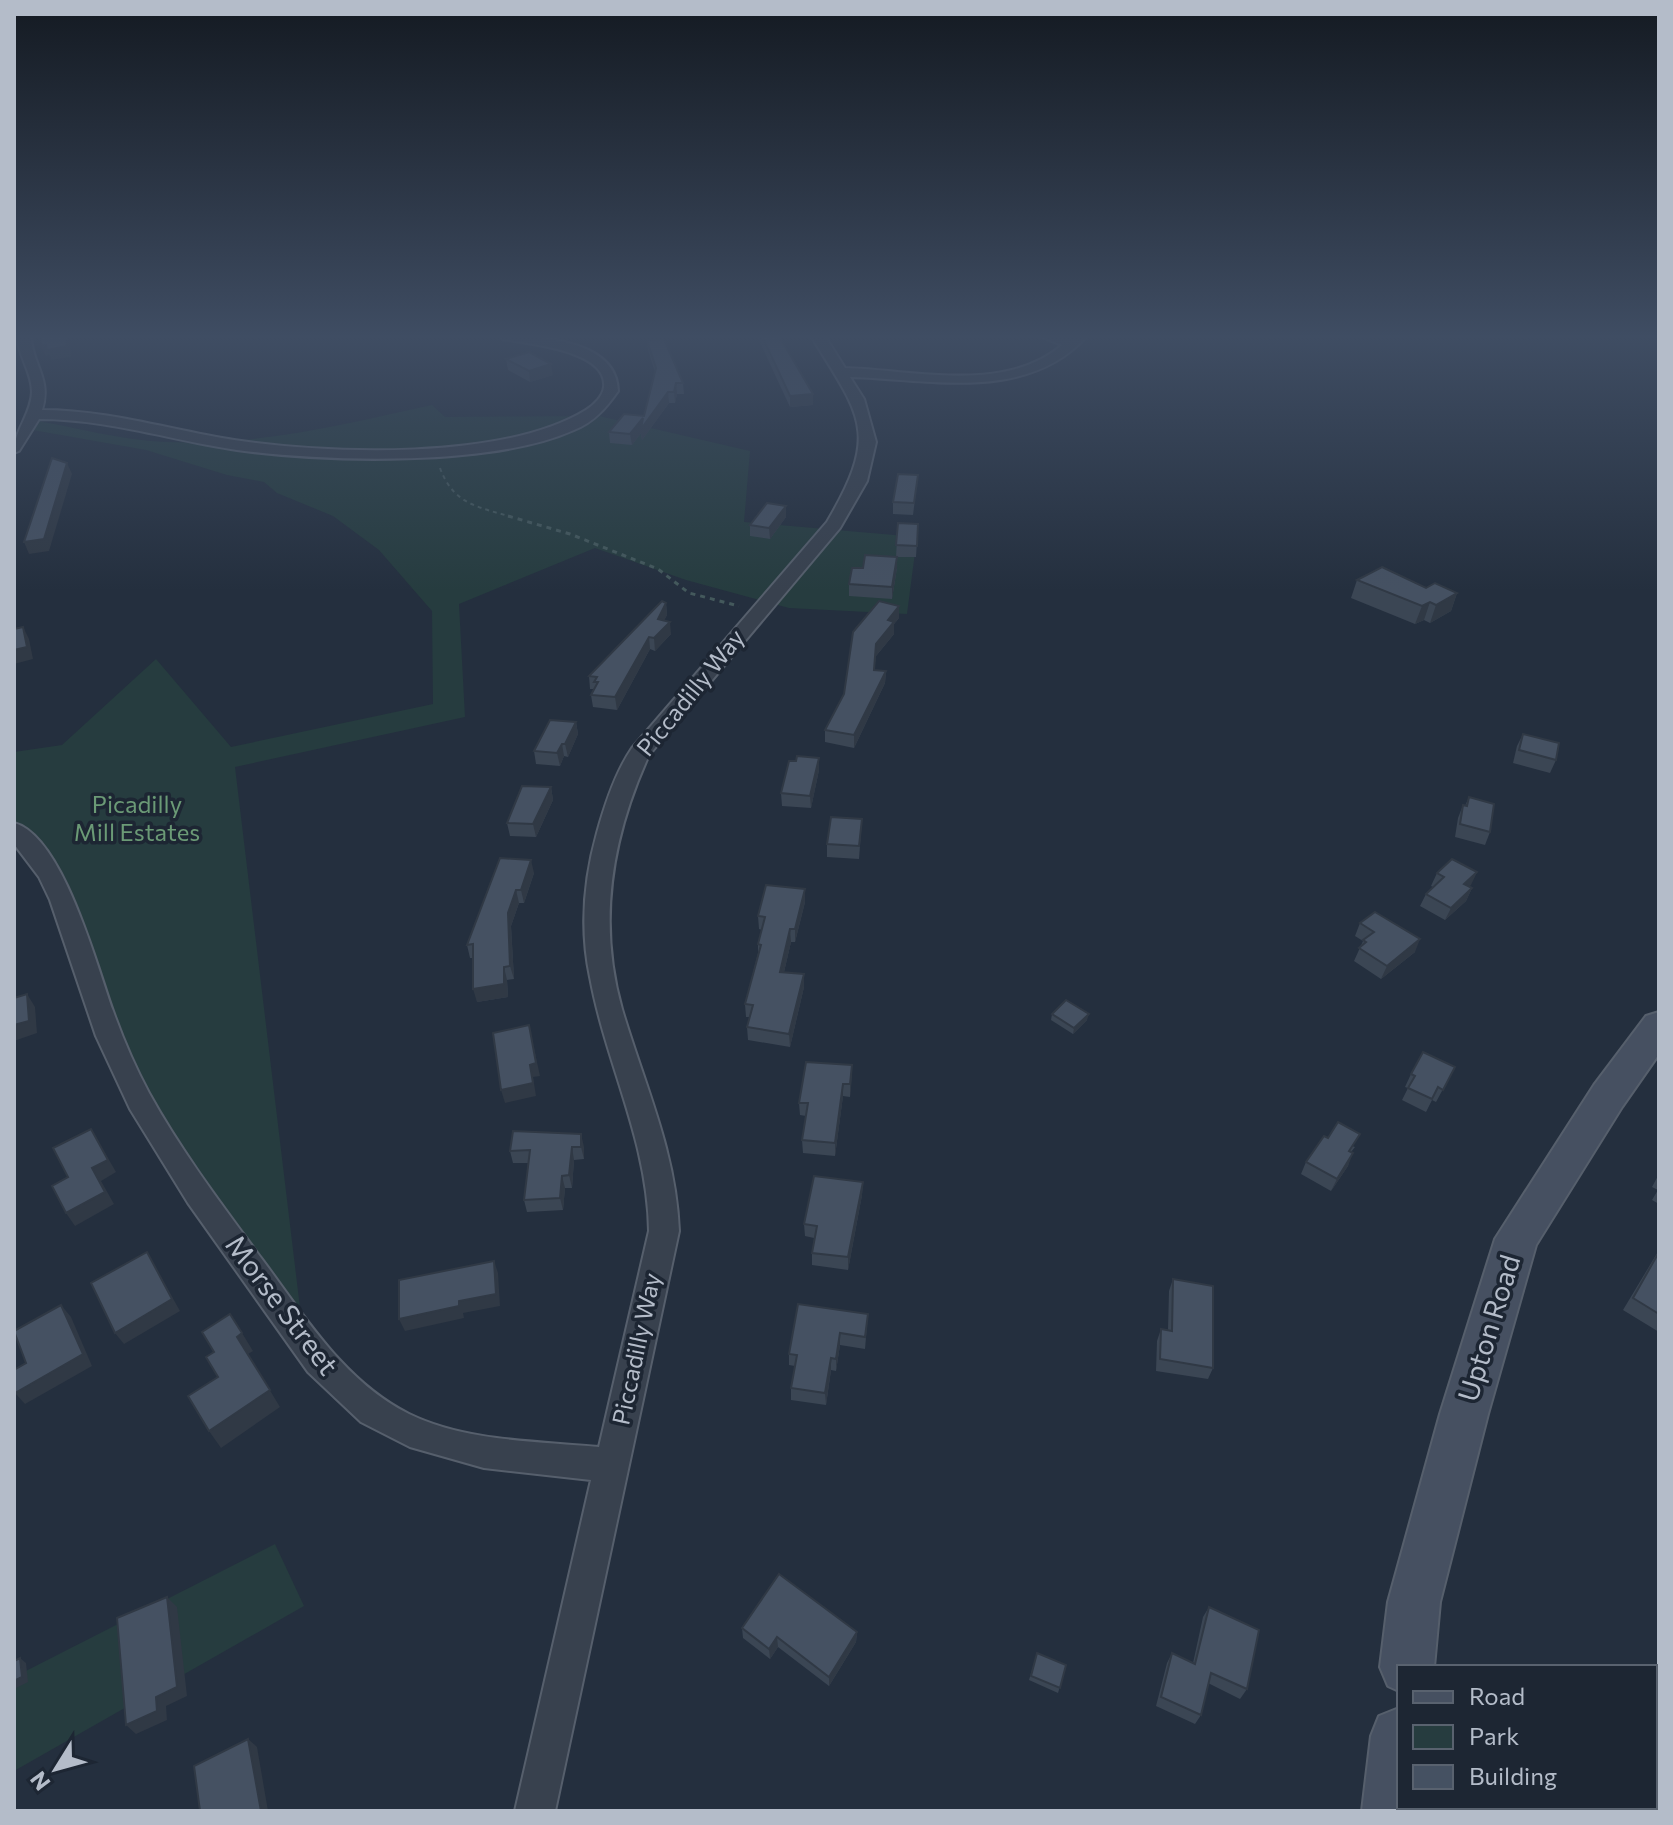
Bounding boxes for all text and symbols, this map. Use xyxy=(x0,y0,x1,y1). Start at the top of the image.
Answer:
street label: Piccadilly Way xyxy=(630,623,750,761)
park label: Picadilly Mill Estates xyxy=(74,789,200,846)
street label: Morse Street xyxy=(219,1228,346,1381)
street label: Upton Road xyxy=(1450,1250,1526,1405)
street label: Piccadilly Way xyxy=(605,1270,666,1427)
legend xyxy=(1397,1665,1657,1809)
text: Road xyxy=(1469,1681,1525,1710)
text: Park xyxy=(1469,1721,1519,1750)
north arrow xyxy=(16,1729,96,1809)
text: Building xyxy=(1469,1761,1557,1790)
text: N xyxy=(24,1767,55,1796)

